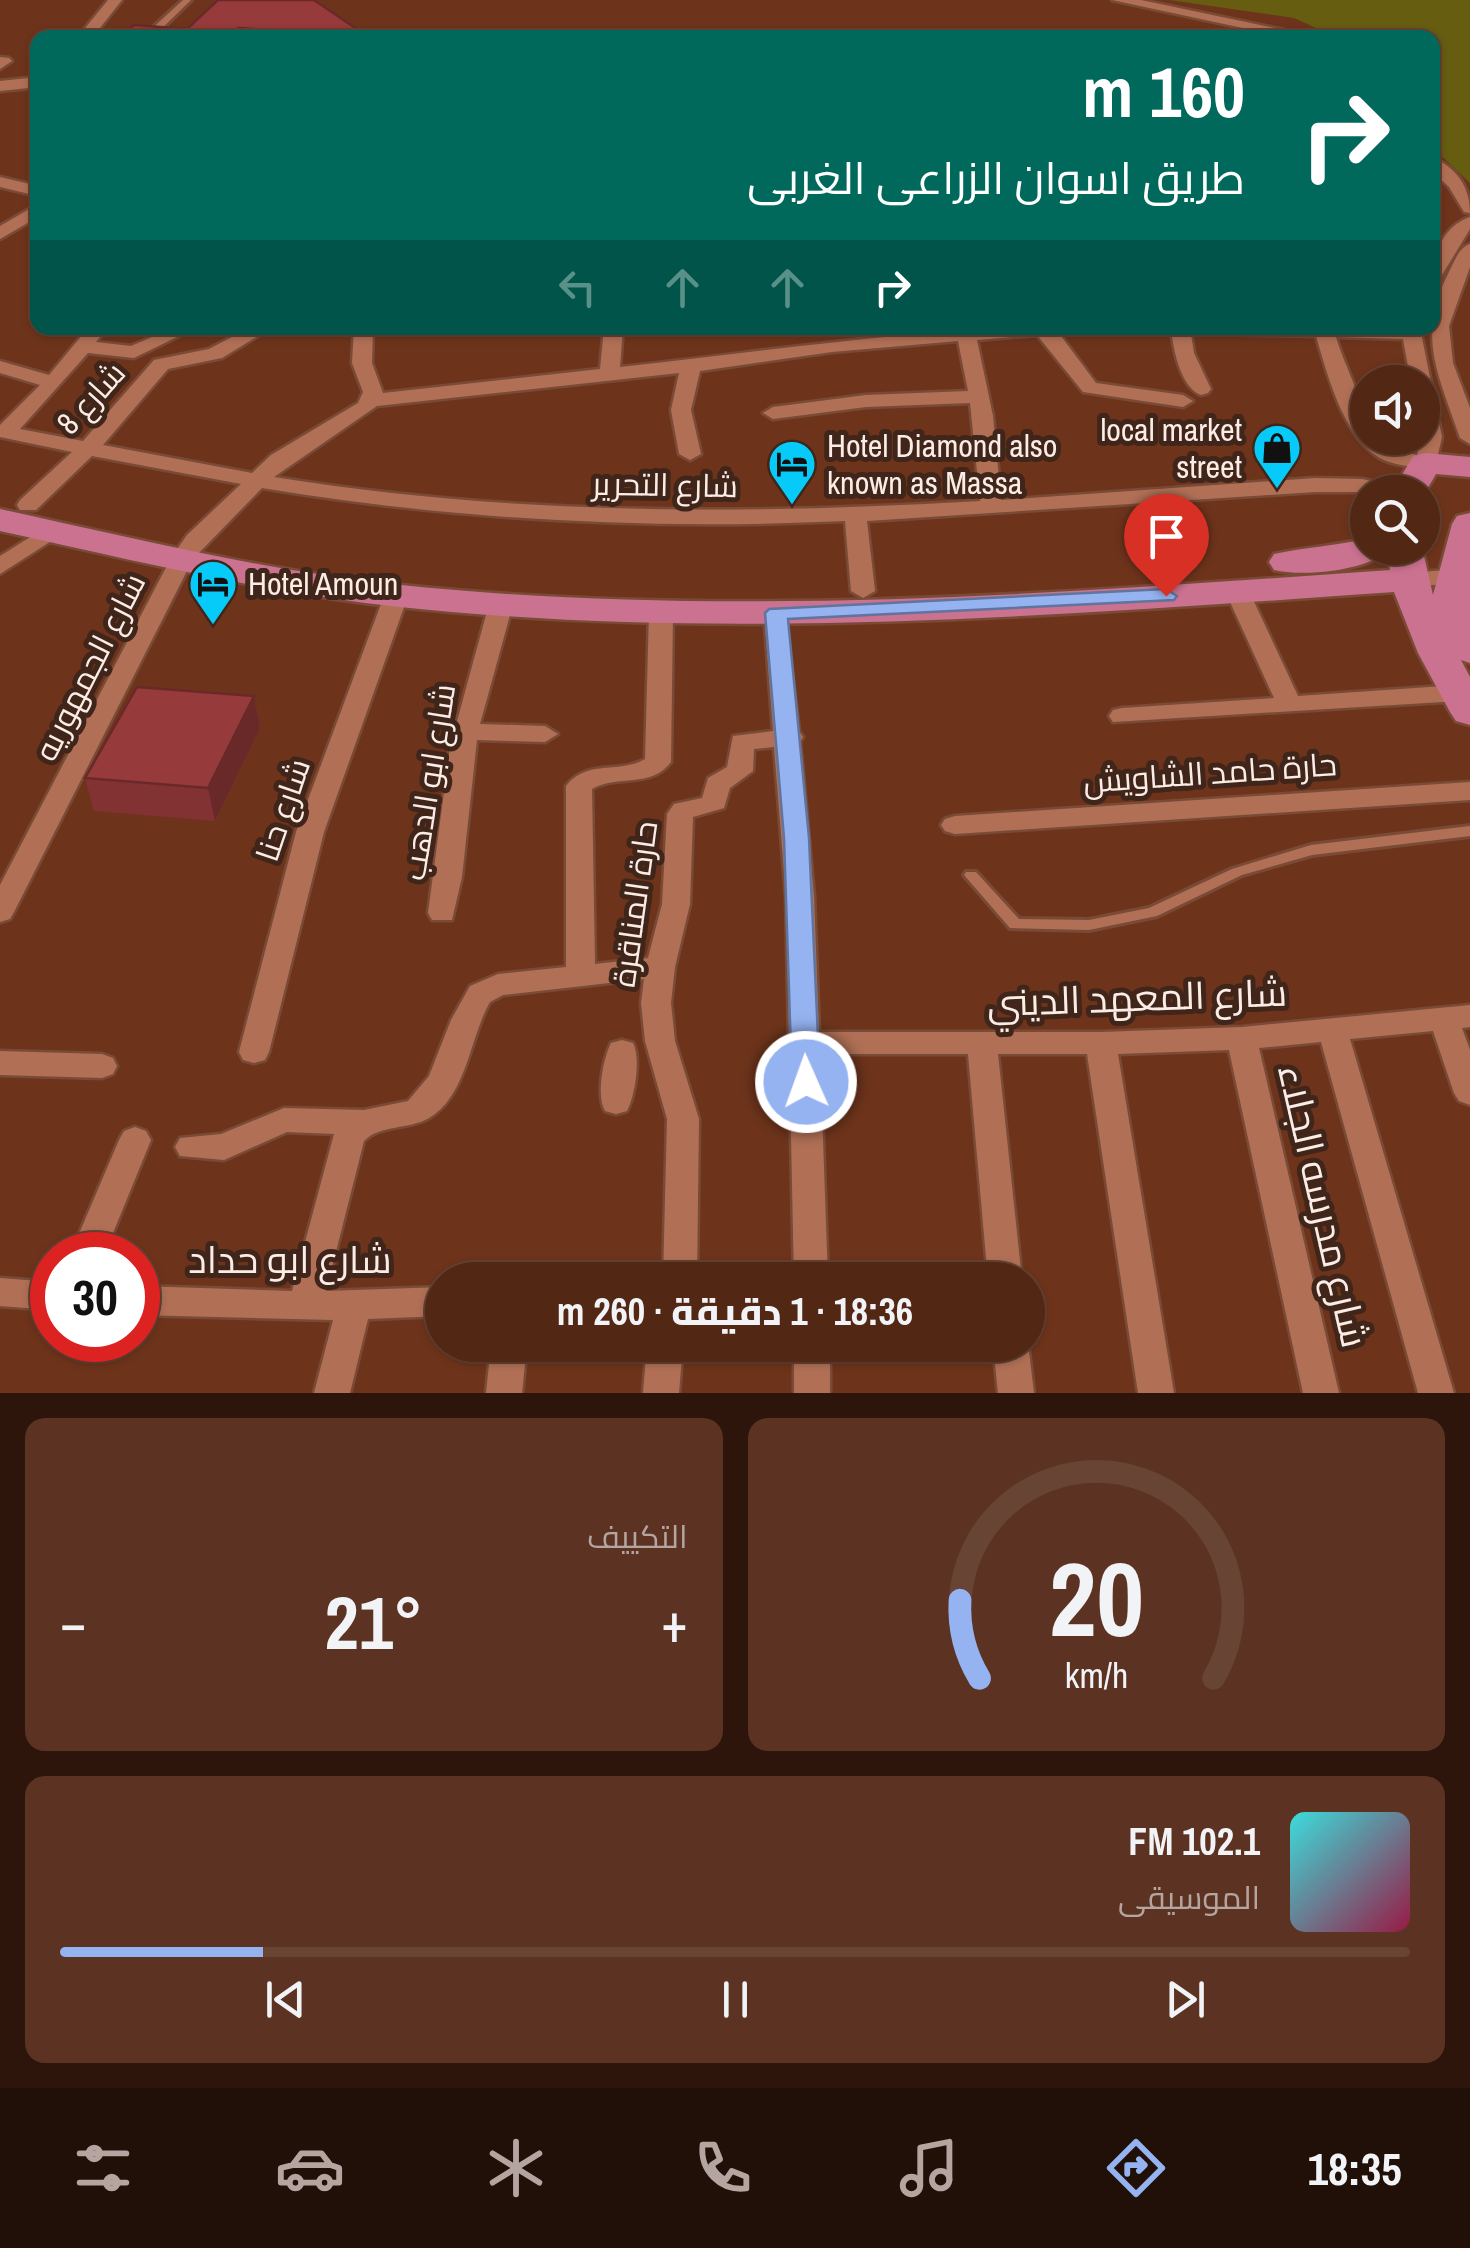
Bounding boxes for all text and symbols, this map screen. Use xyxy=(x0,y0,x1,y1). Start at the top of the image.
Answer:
text: 160 m xyxy=(1082,45,1245,139)
icon: right xyxy=(1280,70,1410,200)
text: طريق اسوان الزراعى الغربى xyxy=(747,147,1245,208)
icon: left xyxy=(550,260,605,315)
icon: ahead xyxy=(655,260,710,315)
icon: ahead xyxy=(760,260,815,315)
icon: right xyxy=(865,260,920,315)
street label: شارع 8 xyxy=(47,352,135,444)
map controls xyxy=(1350,365,1440,565)
button: sound xyxy=(1350,365,1440,455)
place label: local market street xyxy=(1101,408,1242,488)
shop icon: local market street xyxy=(1251,422,1303,490)
place label: Hotel Diamond also known as Massa xyxy=(827,424,1057,504)
hotel icon: Hotel Diamond also known as Massa xyxy=(766,438,818,506)
street label: شارع التحرير xyxy=(590,462,738,508)
button: search xyxy=(1350,475,1440,565)
pin xyxy=(1124,494,1209,597)
icon: arrive xyxy=(1139,509,1194,564)
hotel icon: Hotel Amoun xyxy=(187,558,239,626)
place label: Hotel Amoun xyxy=(248,562,398,605)
street label: شارع الجمهوريه xyxy=(24,566,156,768)
street label: شارع ابو الدهب xyxy=(392,681,466,883)
street label: حارة حامد الشاويش xyxy=(1082,742,1338,803)
street label: شارع حنا xyxy=(245,753,321,867)
street label: حارة المناقرة xyxy=(602,818,667,990)
street label: شارع المعهد الديني xyxy=(986,967,1288,1033)
position arrow xyxy=(754,1030,858,1134)
street label: شارع مدرسه الجلاء xyxy=(1266,1059,1381,1352)
speed limit sign: 30 xyxy=(30,1232,160,1362)
street label: شارع ابو حداد xyxy=(188,1234,392,1285)
text: 18:36 · 1 دقيقة · 260 m xyxy=(557,1286,913,1337)
text: التكييف xyxy=(587,1515,688,1558)
text: 20 xyxy=(1049,1528,1144,1668)
text: 21° xyxy=(325,1571,423,1672)
text: − xyxy=(60,1585,86,1659)
text: + xyxy=(661,1585,688,1659)
text: km/h xyxy=(1064,1651,1128,1699)
text: 102.1 FM xyxy=(1128,1816,1260,1867)
text: الموسيقى xyxy=(1118,1876,1260,1919)
icon: previous xyxy=(258,1972,313,2027)
icon: pause xyxy=(708,1972,763,2027)
icon: next xyxy=(1158,1972,1213,2027)
icon: filters xyxy=(68,2133,138,2203)
icon: car xyxy=(275,2133,345,2203)
icon: climate xyxy=(481,2133,551,2203)
icon: phone xyxy=(688,2133,758,2203)
icon: music xyxy=(894,2133,964,2203)
icon: directions xyxy=(1101,2133,1171,2203)
text: 18:35 xyxy=(1307,2138,1402,2199)

